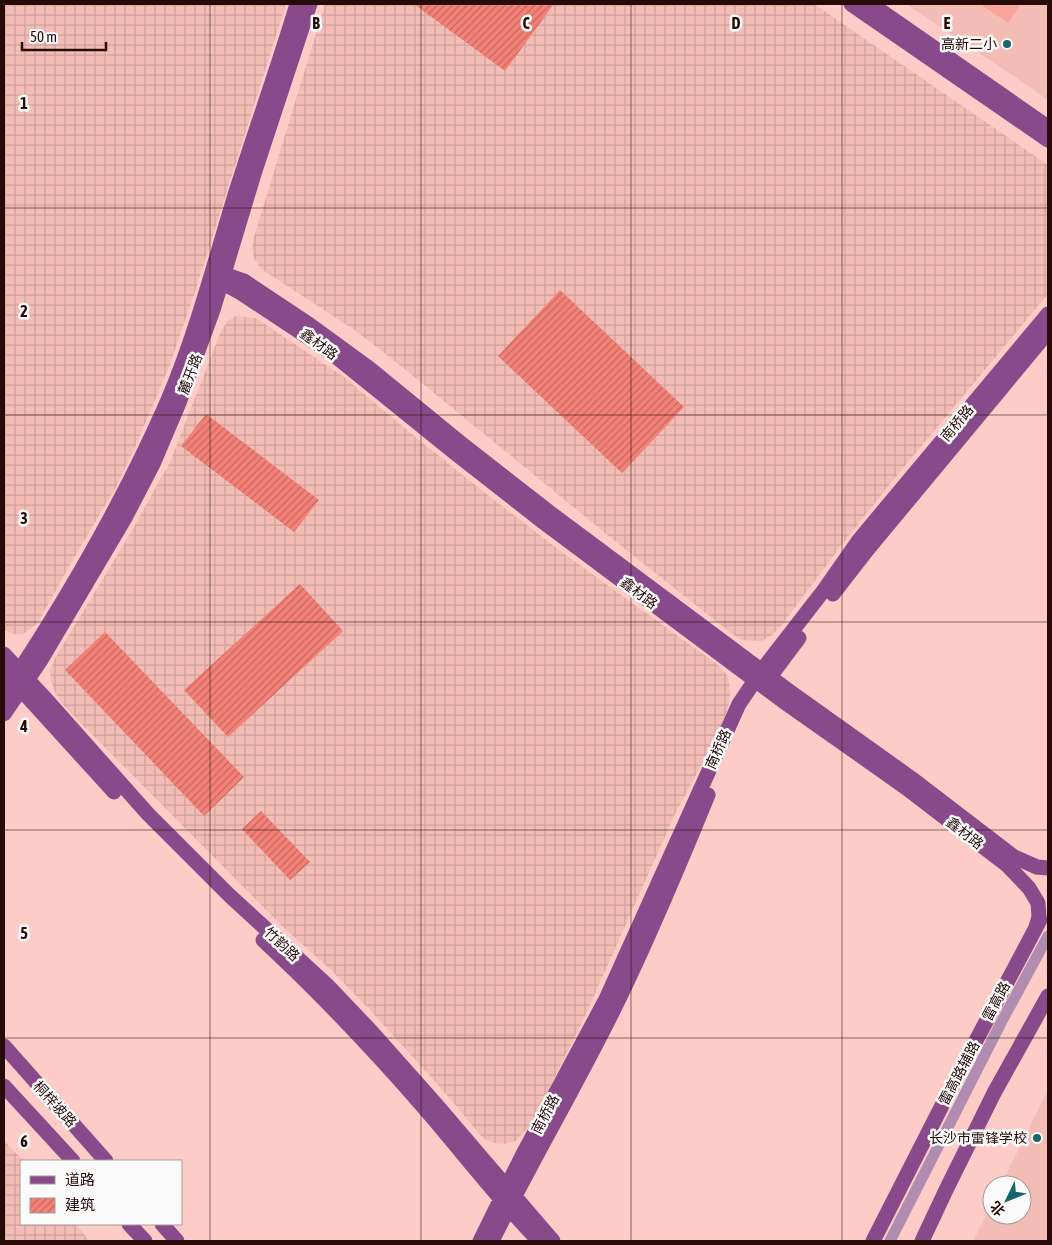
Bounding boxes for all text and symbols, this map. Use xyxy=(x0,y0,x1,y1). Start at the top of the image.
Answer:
text: B xyxy=(312,14,320,32)
text: C xyxy=(522,14,530,32)
text: D xyxy=(732,14,741,32)
text: E xyxy=(944,14,951,32)
scale bar xyxy=(22,20,106,52)
text: 50 m xyxy=(30,28,57,45)
place label: 高新二小 xyxy=(941,36,997,52)
marker: 高新二小 xyxy=(1001,38,1013,50)
text: 1 xyxy=(20,94,28,112)
text: 2 xyxy=(20,302,28,320)
street label: 鑫材路 xyxy=(297,325,341,363)
street label: 麓开路 xyxy=(175,352,205,396)
street label: 南桥路 xyxy=(937,402,977,444)
text: 3 xyxy=(20,509,28,527)
street label: 鑫材路 xyxy=(617,574,661,612)
text: 4 xyxy=(19,717,28,735)
street label: 南桥路 xyxy=(702,727,734,771)
street label: 鑫材路 xyxy=(944,814,986,852)
text: 5 xyxy=(20,924,28,942)
street label: 竹韵路 xyxy=(261,924,303,964)
street label: 雷高路 xyxy=(979,979,1013,1023)
street label: 雷高路辅路 xyxy=(936,1038,982,1108)
street label: 桐梓坡路 xyxy=(30,1078,80,1130)
street label: 南桥路 xyxy=(528,1092,562,1136)
place label: 长沙市雷锋学校 xyxy=(929,1130,1027,1146)
text: 6 xyxy=(20,1132,28,1150)
marker: 长沙市雷锋学校 xyxy=(1031,1132,1043,1144)
legend xyxy=(20,1160,182,1225)
text: 道路 xyxy=(65,1171,95,1188)
north arrow xyxy=(982,1175,1032,1225)
text: 建筑 xyxy=(65,1196,95,1213)
text: 北 xyxy=(987,1198,1008,1219)

